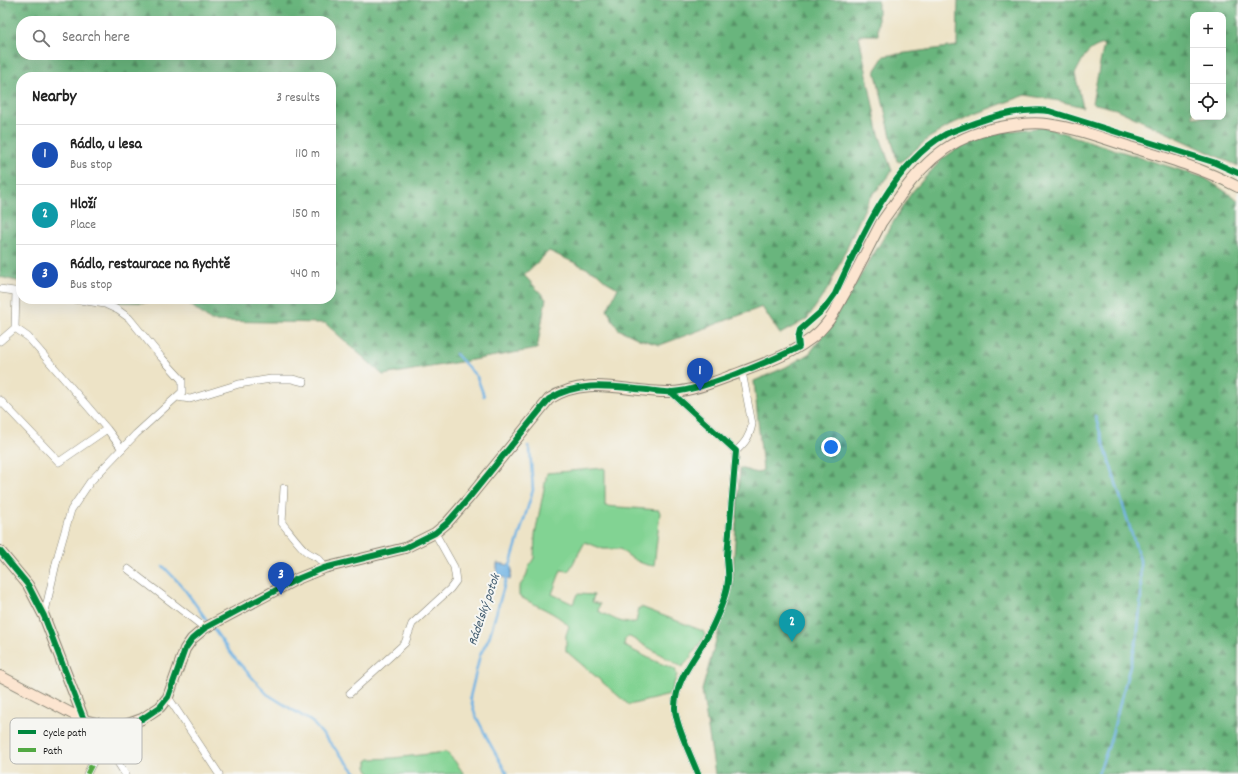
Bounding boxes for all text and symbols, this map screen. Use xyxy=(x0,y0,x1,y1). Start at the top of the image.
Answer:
map controls xyxy=(1190,12,1226,120)
button: + xyxy=(1190,12,1226,48)
search box xyxy=(16,16,336,60)
icon: search xyxy=(30,27,52,49)
text: Search here xyxy=(62,27,130,49)
button: − xyxy=(1190,48,1226,84)
button: locate xyxy=(1190,84,1226,120)
text: Nearby xyxy=(32,86,76,110)
text: 3 results xyxy=(276,89,320,108)
text: Rádlo, u lesa xyxy=(70,134,142,156)
text: 1 xyxy=(44,145,46,164)
text: 110 m xyxy=(295,145,320,164)
text: Bus stop xyxy=(70,156,112,175)
text: Hloží xyxy=(70,194,96,216)
text: 2 xyxy=(42,205,48,224)
text: 150 m xyxy=(292,205,320,224)
text: Place xyxy=(70,216,96,235)
text: Rádlo, restaurace na Rychtě xyxy=(70,254,230,276)
text: 3 xyxy=(42,265,48,284)
text: 440 m xyxy=(290,265,320,284)
text: Bus stop xyxy=(70,276,112,295)
pin: 1 xyxy=(687,358,713,391)
your location xyxy=(821,437,841,457)
pin: 3 xyxy=(268,562,294,595)
water label: Rádelský potok xyxy=(464,570,507,648)
pin: 2 xyxy=(779,609,805,642)
legend xyxy=(10,718,142,764)
text: Cycle path xyxy=(43,726,87,742)
text: Path xyxy=(43,744,62,760)

